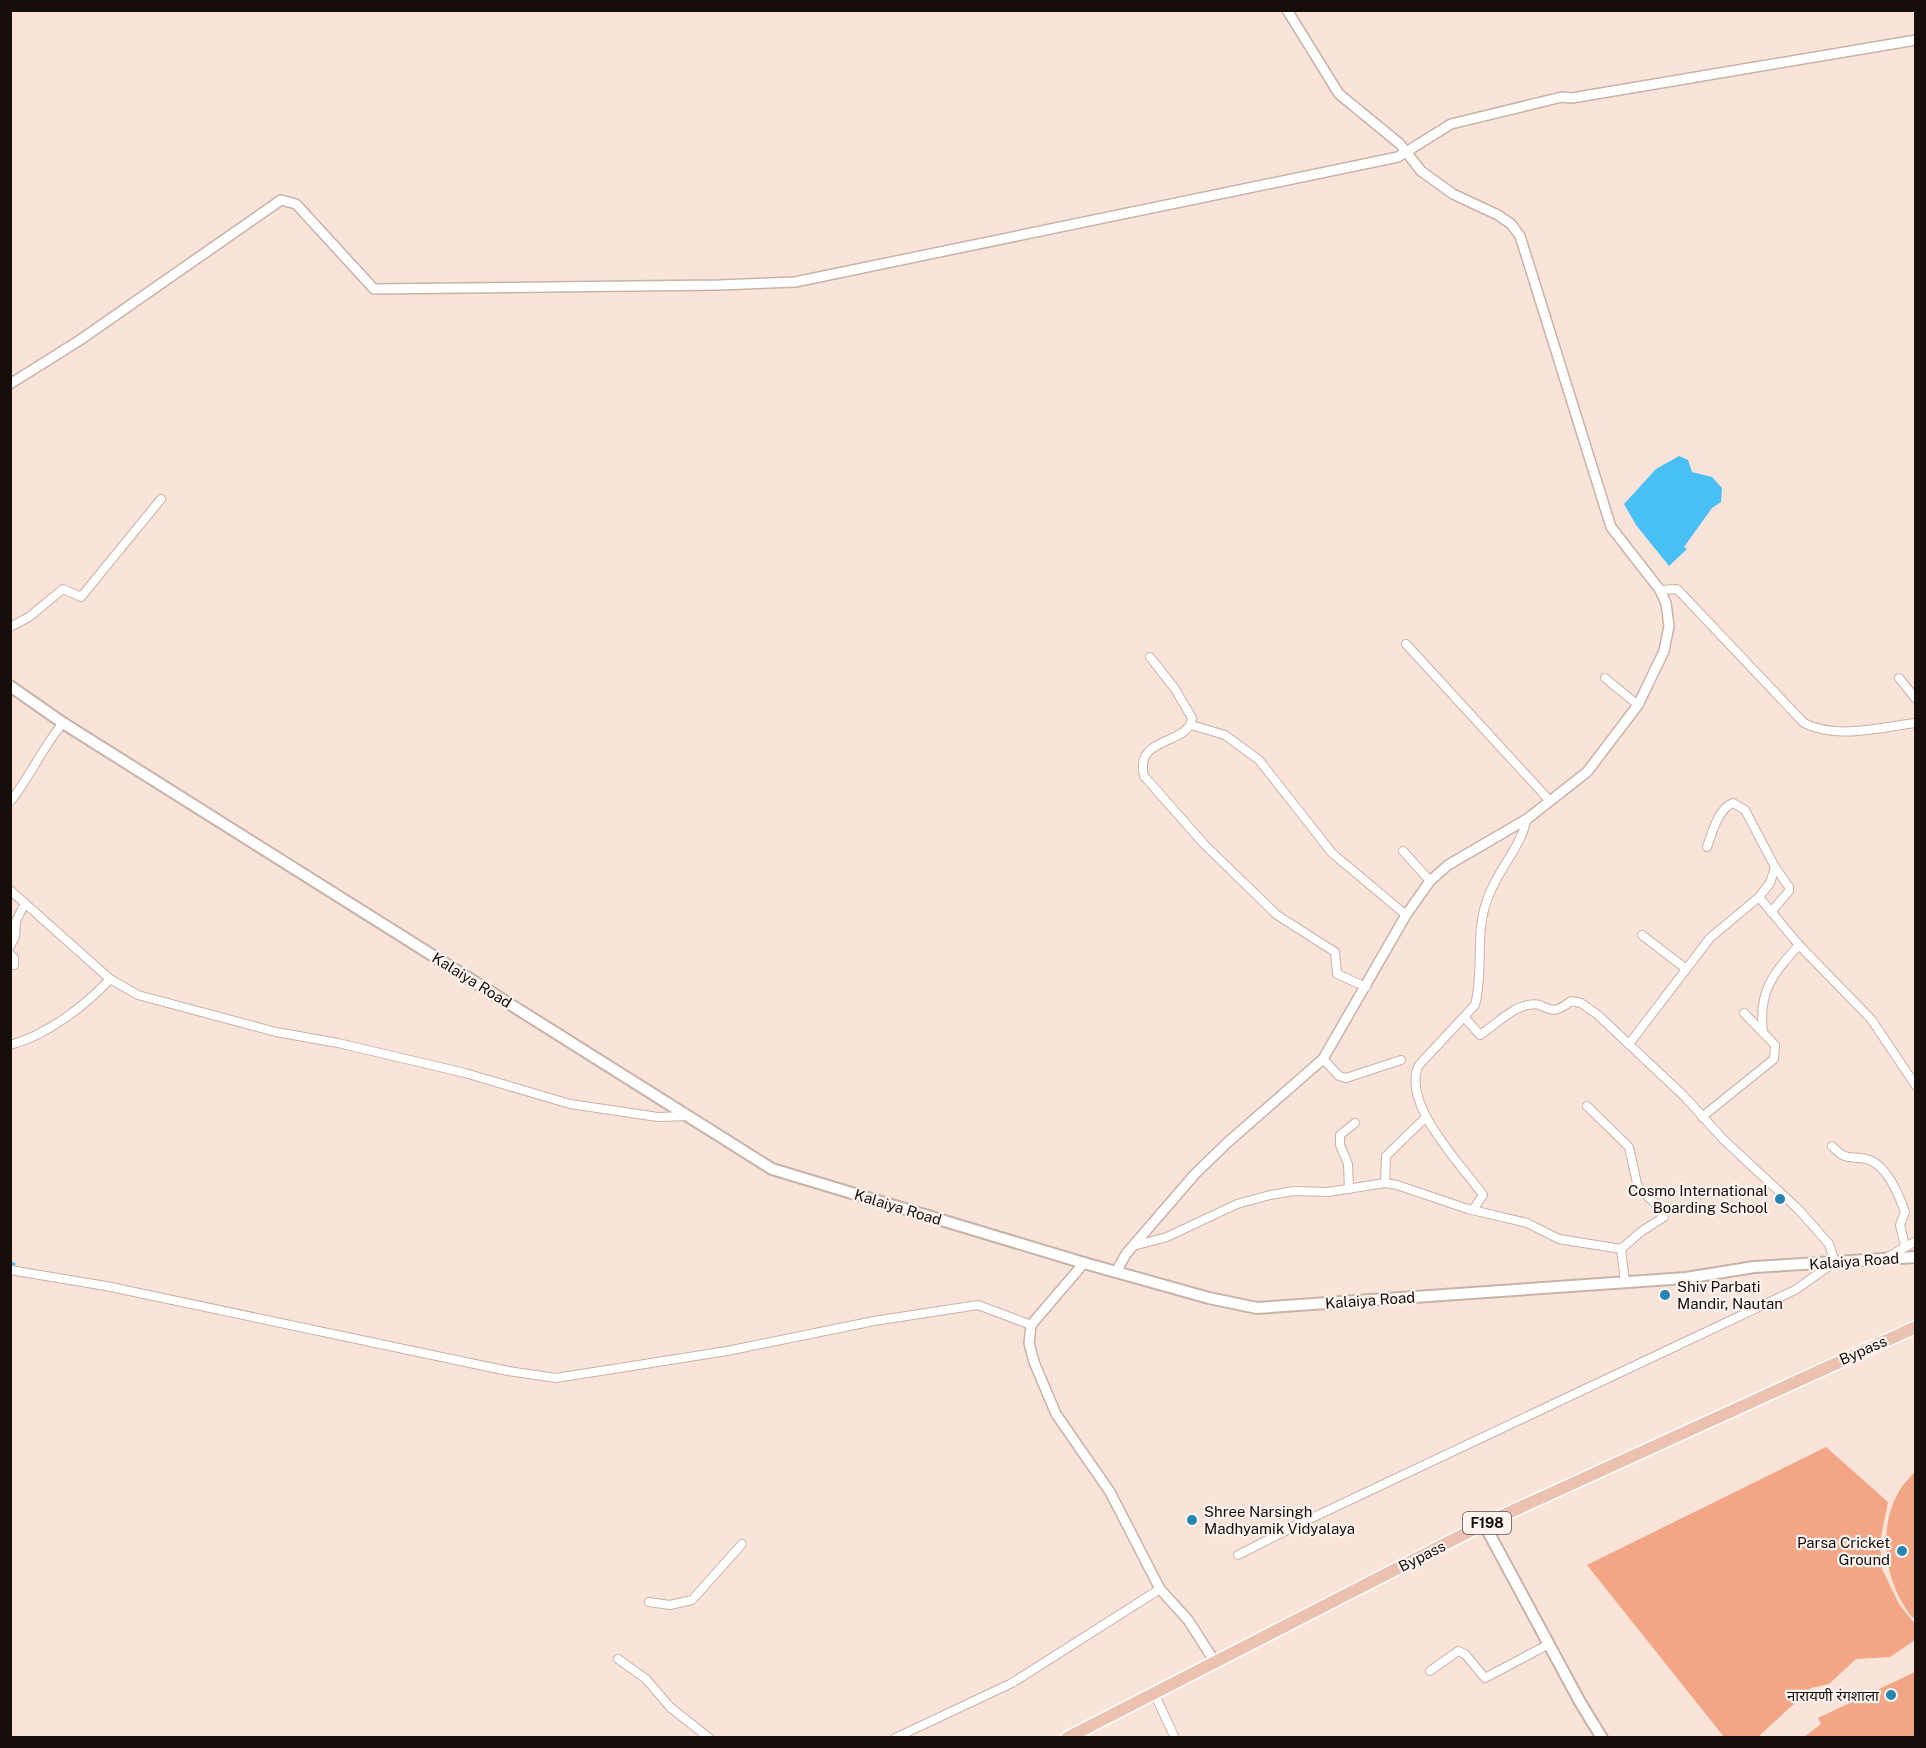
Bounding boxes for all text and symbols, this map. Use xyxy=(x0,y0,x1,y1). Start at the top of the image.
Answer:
street label: Kalaiya Road xyxy=(429,949,515,1011)
place label: Cosmo International Boarding School xyxy=(1628,1182,1768,1216)
street label: Kalaiya Road xyxy=(852,1186,944,1228)
marker: Cosmo International Boarding School xyxy=(1773,1192,1787,1206)
street label: Kalaiya Road xyxy=(1808,1249,1900,1273)
place label: Shiv Parbati Mandir, Nautan xyxy=(1677,1278,1783,1312)
street label: Kalaiya Road xyxy=(1324,1288,1416,1312)
marker: Shiv Parbati Mandir, Nautan xyxy=(1658,1288,1672,1302)
street label: Bypass xyxy=(1837,1332,1889,1368)
place label: Shree Narsingh Madhyamik Vidyalaya xyxy=(1204,1503,1355,1537)
road number: F198 xyxy=(1463,1512,1511,1534)
marker: Shree Narsingh Madhyamik Vidyalaya xyxy=(1185,1513,1199,1527)
place label: Parsa Cricket Ground xyxy=(1797,1534,1890,1568)
street label: Bypass xyxy=(1396,1537,1448,1575)
marker: Parsa Cricket Ground xyxy=(1895,1544,1909,1558)
place label: नारायणी रंगशाला xyxy=(1787,1687,1880,1704)
marker: नारायणी रंगशाला xyxy=(1884,1688,1898,1702)

